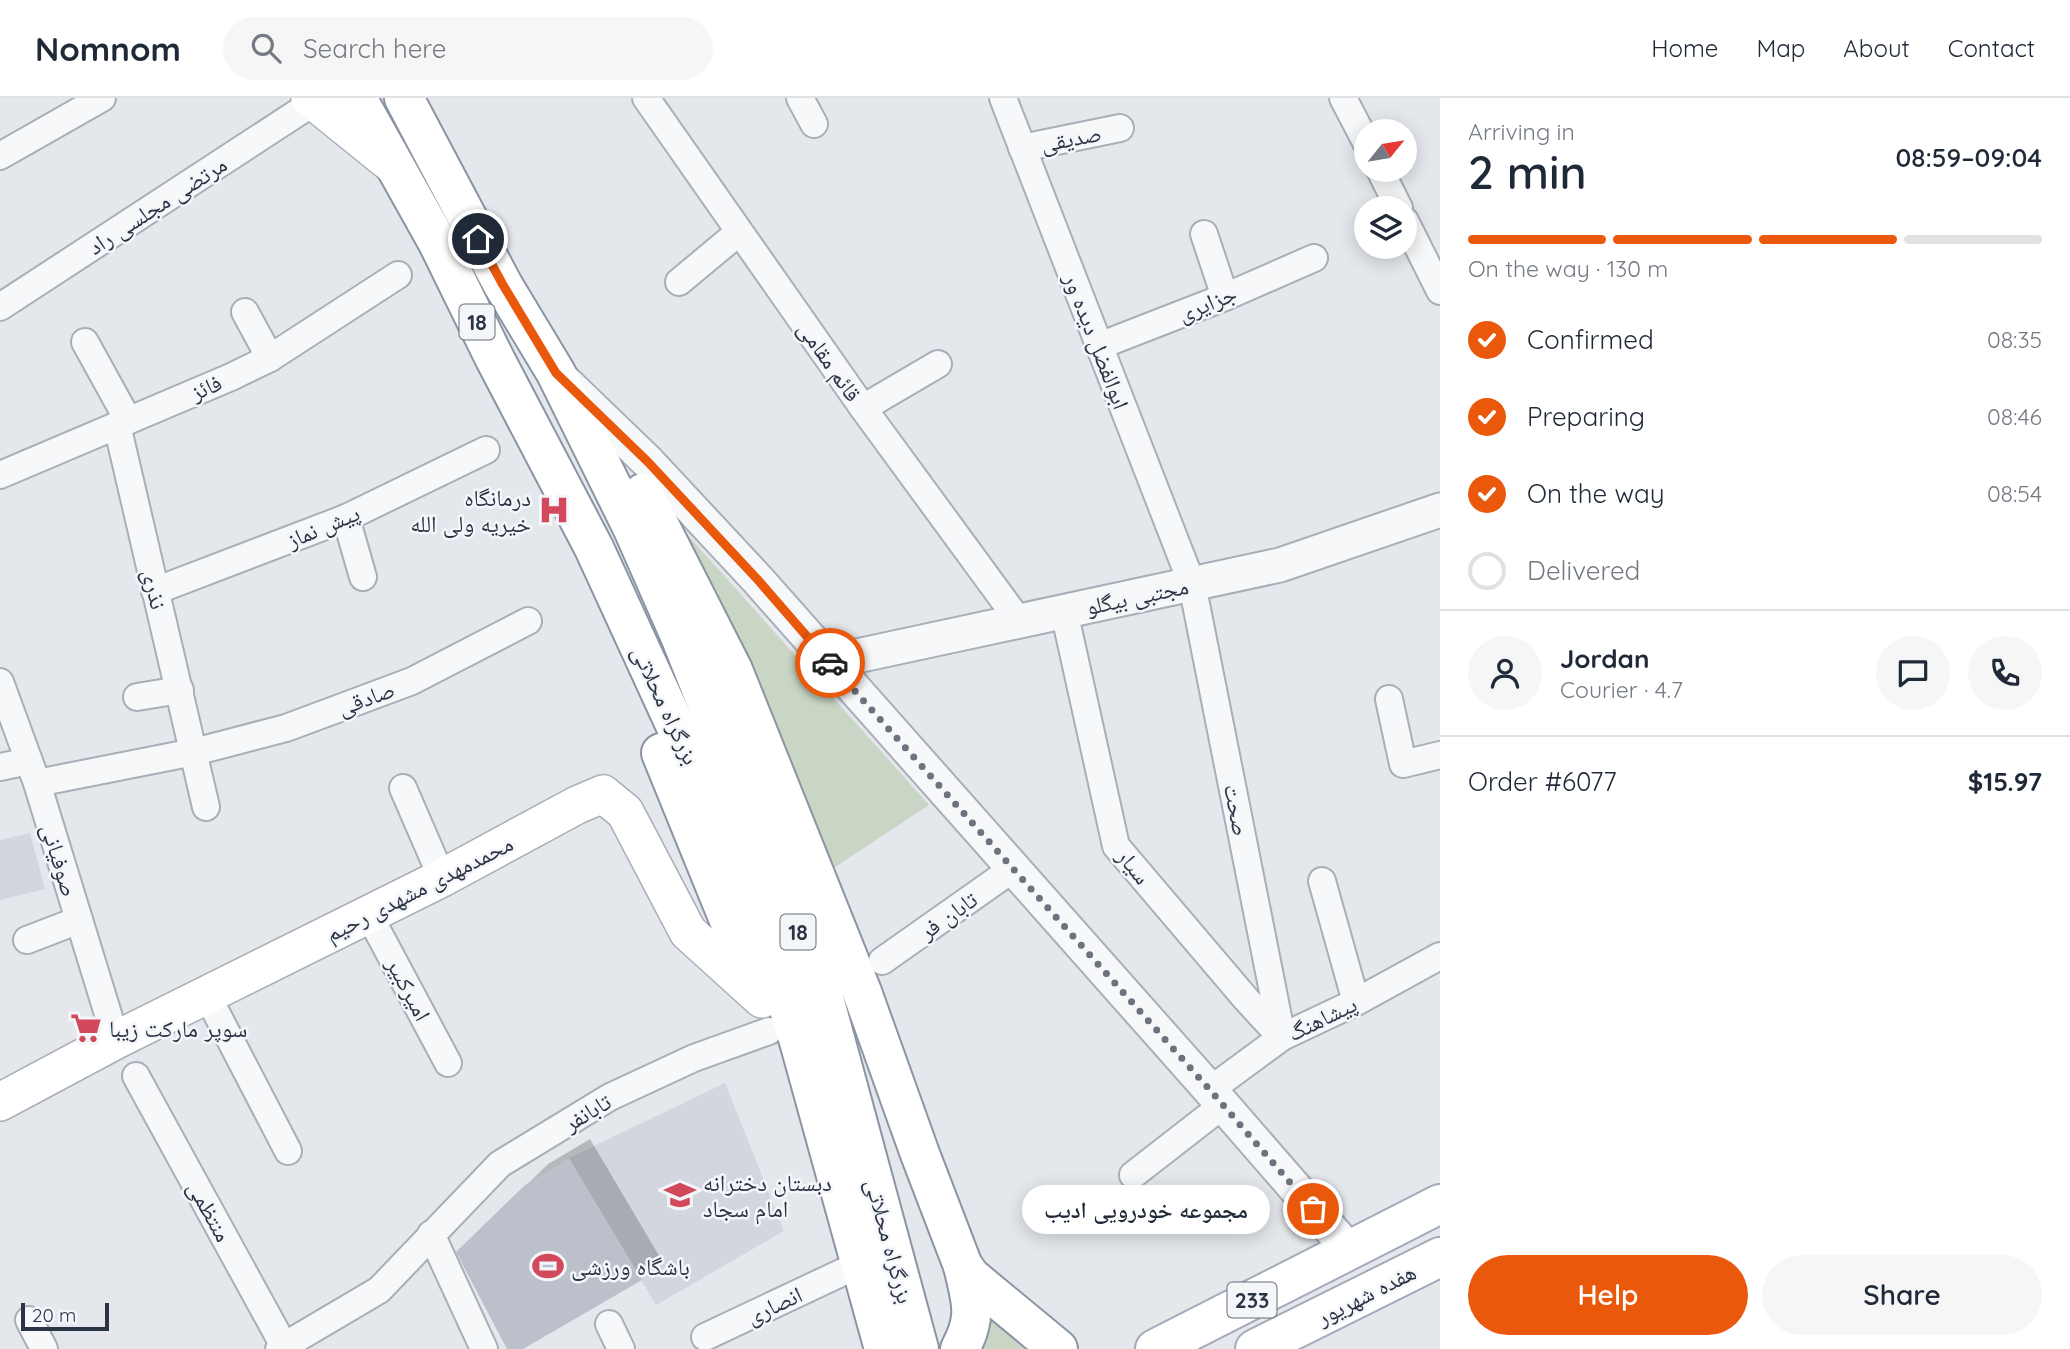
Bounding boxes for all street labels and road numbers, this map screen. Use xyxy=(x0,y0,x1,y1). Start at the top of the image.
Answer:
street label: صدیقی xyxy=(1038,118,1104,158)
street label: مرتضی مجلسی راد xyxy=(82,149,232,261)
street label: ابوالفضل دیده ور xyxy=(1057,268,1136,413)
street label: جزایری xyxy=(1173,278,1241,328)
road number: 18 xyxy=(460,304,494,340)
street label: قائم مقامی xyxy=(790,315,868,408)
street label: فائز xyxy=(185,368,226,407)
street label: پیش نماز xyxy=(281,498,364,555)
street label: نذری xyxy=(136,566,174,612)
street label: مجتبی بیگلو xyxy=(1083,571,1191,621)
street label: بزرگراه محلاتی xyxy=(626,641,706,769)
street label: صادقی xyxy=(333,674,399,722)
street label: صحت xyxy=(1218,782,1256,838)
street label: صوفیانی xyxy=(35,820,85,900)
street label: محمدمهدی مشهدی رحیم xyxy=(320,828,519,950)
street label: سیار xyxy=(1110,841,1157,890)
street label: تابان فر xyxy=(912,884,983,946)
road number: 18 xyxy=(780,914,816,950)
street label: امیرکبیر xyxy=(380,952,438,1026)
street label: پیشاهنگ xyxy=(1283,989,1361,1047)
street label: تابانفر xyxy=(557,1086,616,1138)
street label: منتظمی xyxy=(181,1175,239,1247)
street label: بزرگراه محلاتی xyxy=(859,1175,921,1307)
street label: هفده شهریور xyxy=(1310,1257,1421,1332)
street label: انصاری xyxy=(741,1279,807,1331)
road number: 233 xyxy=(1228,1282,1276,1318)

